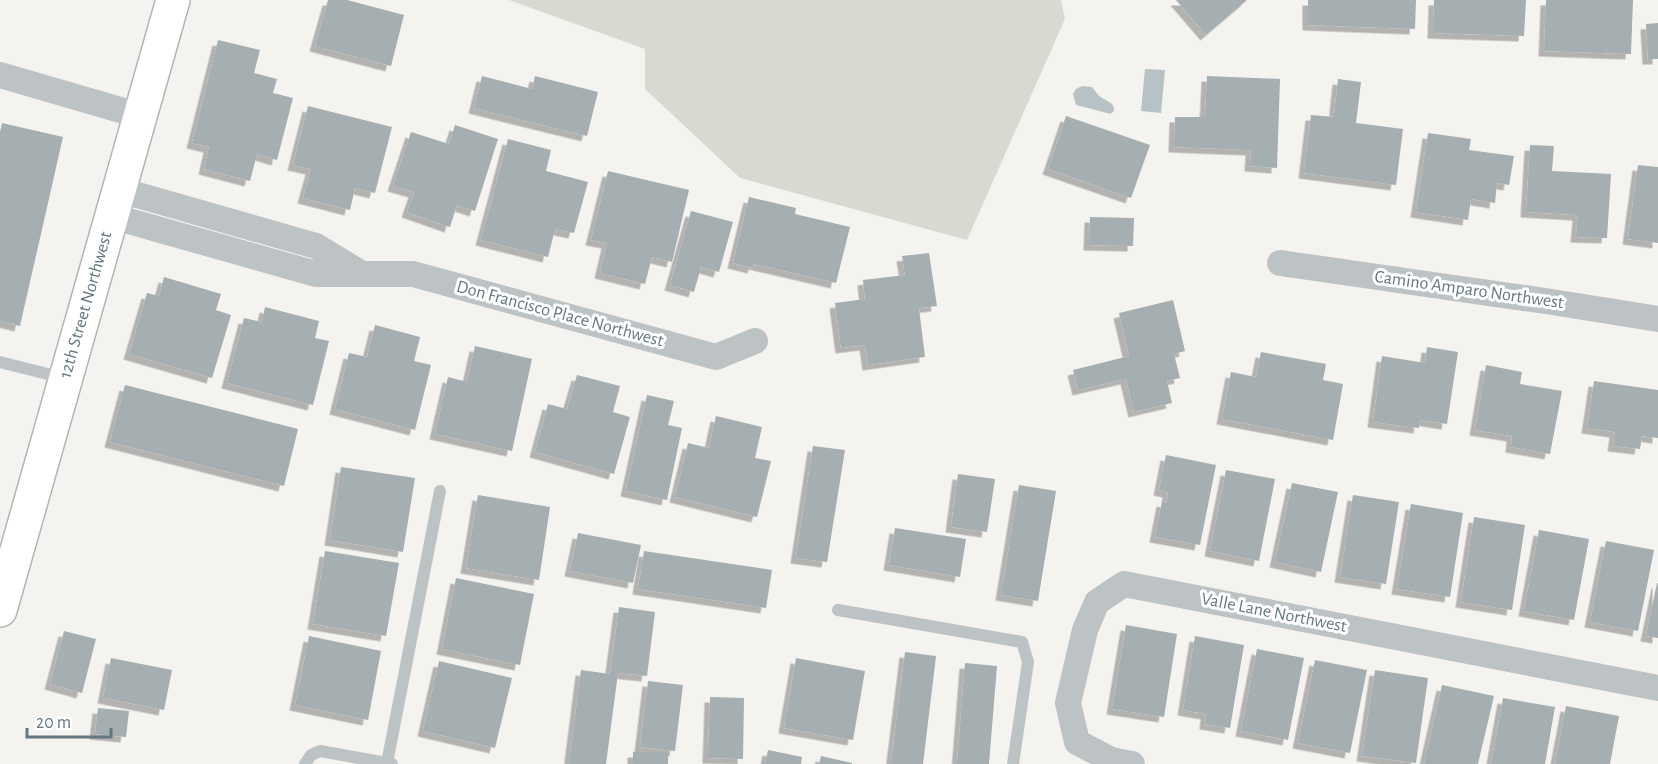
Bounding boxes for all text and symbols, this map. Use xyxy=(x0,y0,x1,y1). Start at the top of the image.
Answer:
street label: 12th Street Northwest xyxy=(56,229,116,380)
street label: Camino Amparo Northwest xyxy=(1373,268,1565,312)
street label: Don Francisco Place Northwest xyxy=(455,278,666,350)
street label: Valle Lane Northwest xyxy=(1200,590,1348,636)
scale bar xyxy=(27,701,111,739)
text: 20 m xyxy=(36,714,71,732)

